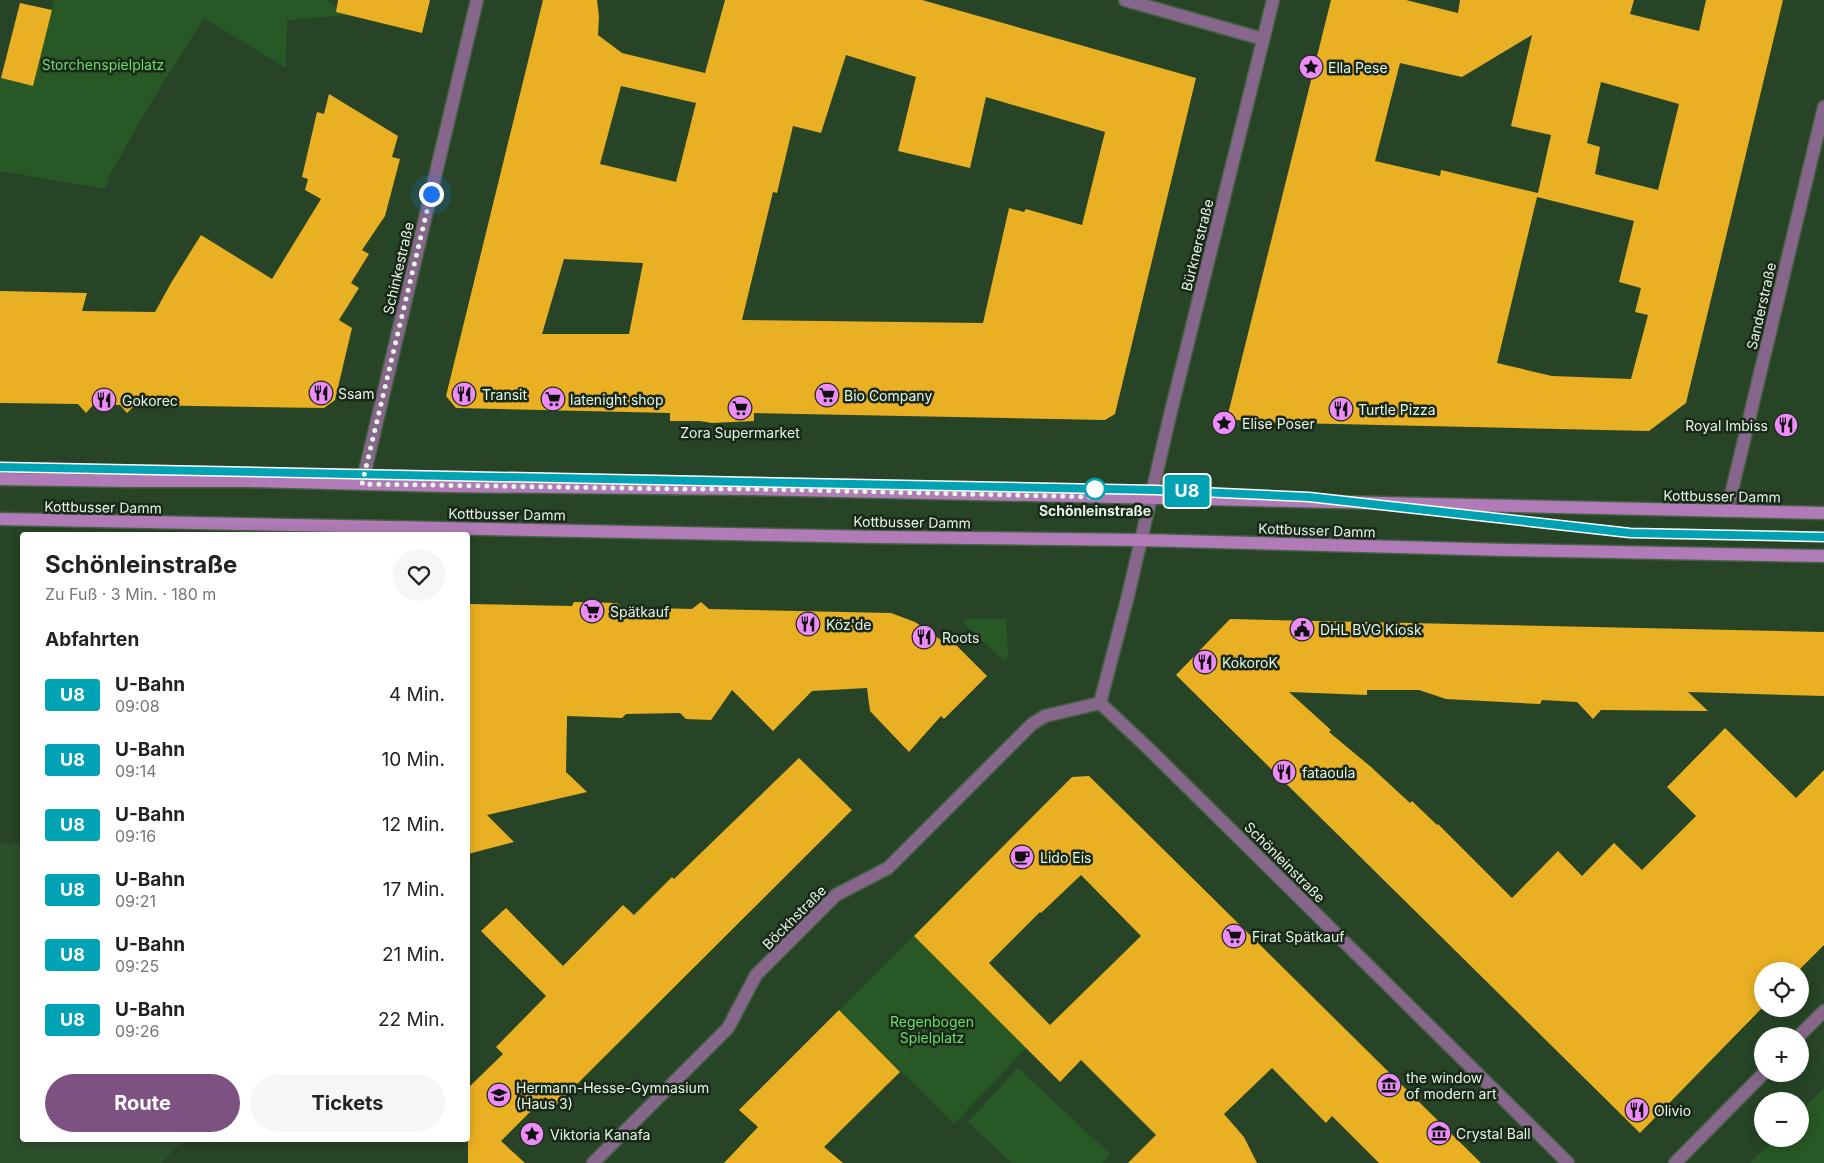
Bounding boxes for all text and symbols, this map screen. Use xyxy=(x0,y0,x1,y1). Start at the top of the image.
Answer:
place icon: Ella Pese xyxy=(1298,54,1324,80)
park label: Storchenspielplatz xyxy=(42,56,164,73)
place label: Ella Pese xyxy=(1328,59,1388,76)
your location xyxy=(419,182,444,207)
street label: Bürknerstraße xyxy=(1177,197,1217,293)
street label: Schinkestraße xyxy=(379,220,417,316)
street label: Sanderstraße xyxy=(1743,261,1779,351)
restaurant icon: Ssam xyxy=(308,380,334,406)
restaurant icon: Transit xyxy=(451,381,477,407)
supermarket icon: Bio Company xyxy=(814,382,840,408)
place label: Ssam xyxy=(338,385,375,402)
place label: Transit xyxy=(482,386,527,403)
supermarket icon: latenight shop xyxy=(540,386,566,412)
restaurant icon: Gokorec xyxy=(91,387,117,413)
place label: Bio Company xyxy=(844,387,932,404)
place label: latenight shop xyxy=(570,391,664,408)
place label: Gokorec xyxy=(122,392,178,409)
supermarket icon: Zora Supermarket xyxy=(727,395,753,421)
restaurant icon: Turtle Pizza xyxy=(1328,396,1354,422)
place label: Turtle Pizza xyxy=(1358,401,1436,418)
place icon: Elise Poser xyxy=(1211,410,1237,436)
restaurant icon: Royal Imbiss xyxy=(1773,412,1799,438)
place label: Elise Poser xyxy=(1242,415,1315,432)
place label: Royal Imbiss xyxy=(1685,417,1768,434)
place label: Zora Supermarket xyxy=(680,424,800,441)
line badge: U8 xyxy=(1164,475,1210,507)
marker: Schönleinstraße xyxy=(1084,478,1106,500)
text: U8 xyxy=(1175,480,1199,501)
street label: Kottbusser Damm xyxy=(1663,486,1781,506)
street label: Kottbusser Damm xyxy=(44,497,162,517)
place label: Schönleinstraße xyxy=(1039,502,1151,519)
street label: Kottbusser Damm xyxy=(448,504,566,524)
street label: Kottbusser Damm xyxy=(853,512,971,532)
street label: Kottbusser Damm xyxy=(1258,519,1376,541)
button: heart xyxy=(393,549,445,601)
text: Schönleinstraße xyxy=(45,550,237,579)
text: Zu Fuß · 3 Min. · 180 m xyxy=(45,584,216,604)
supermarket icon: Spätkauf xyxy=(579,598,605,624)
place label: Spätkauf xyxy=(610,603,669,620)
restaurant icon: Köz'de xyxy=(795,611,821,637)
place label: Köz'de xyxy=(826,616,872,633)
public building icon: DHL BVG Kiosk xyxy=(1289,616,1315,642)
place label: DHL BVG Kiosk xyxy=(1320,621,1422,638)
restaurant icon: Roots xyxy=(911,624,937,650)
text: Abfahrten xyxy=(45,628,139,651)
place label: Roots xyxy=(942,629,979,646)
restaurant icon: KokoroK xyxy=(1192,649,1218,675)
place label: KokoroK xyxy=(1222,654,1278,671)
text: U-Bahn xyxy=(115,673,185,696)
text: 4 Min. xyxy=(389,683,445,706)
text: U8 xyxy=(60,684,85,705)
text: 09:08 xyxy=(115,696,160,716)
text: U-Bahn xyxy=(115,738,185,761)
text: 10 Min. xyxy=(381,748,445,771)
text: U8 xyxy=(60,749,85,770)
restaurant icon: fataoula xyxy=(1271,759,1297,785)
text: 09:14 xyxy=(115,761,156,781)
place label: fataoula xyxy=(1302,764,1355,781)
text: U-Bahn xyxy=(115,803,185,826)
text: 12 Min. xyxy=(382,813,445,836)
text: U8 xyxy=(60,814,85,835)
street label: Schönleinstraße xyxy=(1241,818,1329,906)
text: 09:16 xyxy=(115,826,156,846)
cafe icon: Lido Eis xyxy=(1009,844,1035,870)
place label: Lido Eis xyxy=(1040,849,1091,866)
text: U-Bahn xyxy=(115,868,185,891)
text: 17 Min. xyxy=(383,878,445,901)
text: U8 xyxy=(60,879,85,900)
street label: Böckhstraße xyxy=(759,882,829,952)
text: 09:21 xyxy=(115,891,156,911)
supermarket icon: Firat Spätkauf xyxy=(1221,923,1247,949)
place label: Firat Spätkauf xyxy=(1252,928,1344,945)
text: U-Bahn xyxy=(115,933,185,956)
text: 21 Min. xyxy=(382,943,445,966)
text: U8 xyxy=(60,944,85,965)
text: 09:25 xyxy=(115,956,159,976)
map controls xyxy=(1754,962,1809,1147)
button: locate xyxy=(1754,962,1809,1017)
text: U-Bahn xyxy=(115,998,185,1021)
text: 22 Min. xyxy=(378,1008,445,1031)
text: U8 xyxy=(60,1009,85,1030)
park label: Regenbogen Spielplatz xyxy=(890,1013,974,1046)
text: 09:26 xyxy=(115,1021,159,1041)
button: + xyxy=(1754,1027,1809,1082)
place label: the window of modern art xyxy=(1406,1069,1497,1102)
museum icon: the window of modern art xyxy=(1376,1072,1402,1098)
button: Route xyxy=(45,1074,240,1132)
button: Tickets xyxy=(250,1074,445,1132)
place label: Hermann-Hesse-Gymnasium (Haus 3) xyxy=(516,1079,709,1112)
school or university icon: Hermann-Hesse-Gymnasium (Haus 3) xyxy=(486,1082,512,1108)
button: − xyxy=(1754,1092,1809,1147)
restaurant icon: Olivio xyxy=(1624,1097,1650,1123)
place label: Olivio xyxy=(1654,1102,1691,1119)
museum icon: Crystal Ball xyxy=(1426,1120,1452,1146)
place icon: Viktoria Kanafa xyxy=(519,1121,545,1147)
place label: Crystal Ball xyxy=(1456,1125,1531,1142)
place label: Viktoria Kanafa xyxy=(550,1126,650,1143)

